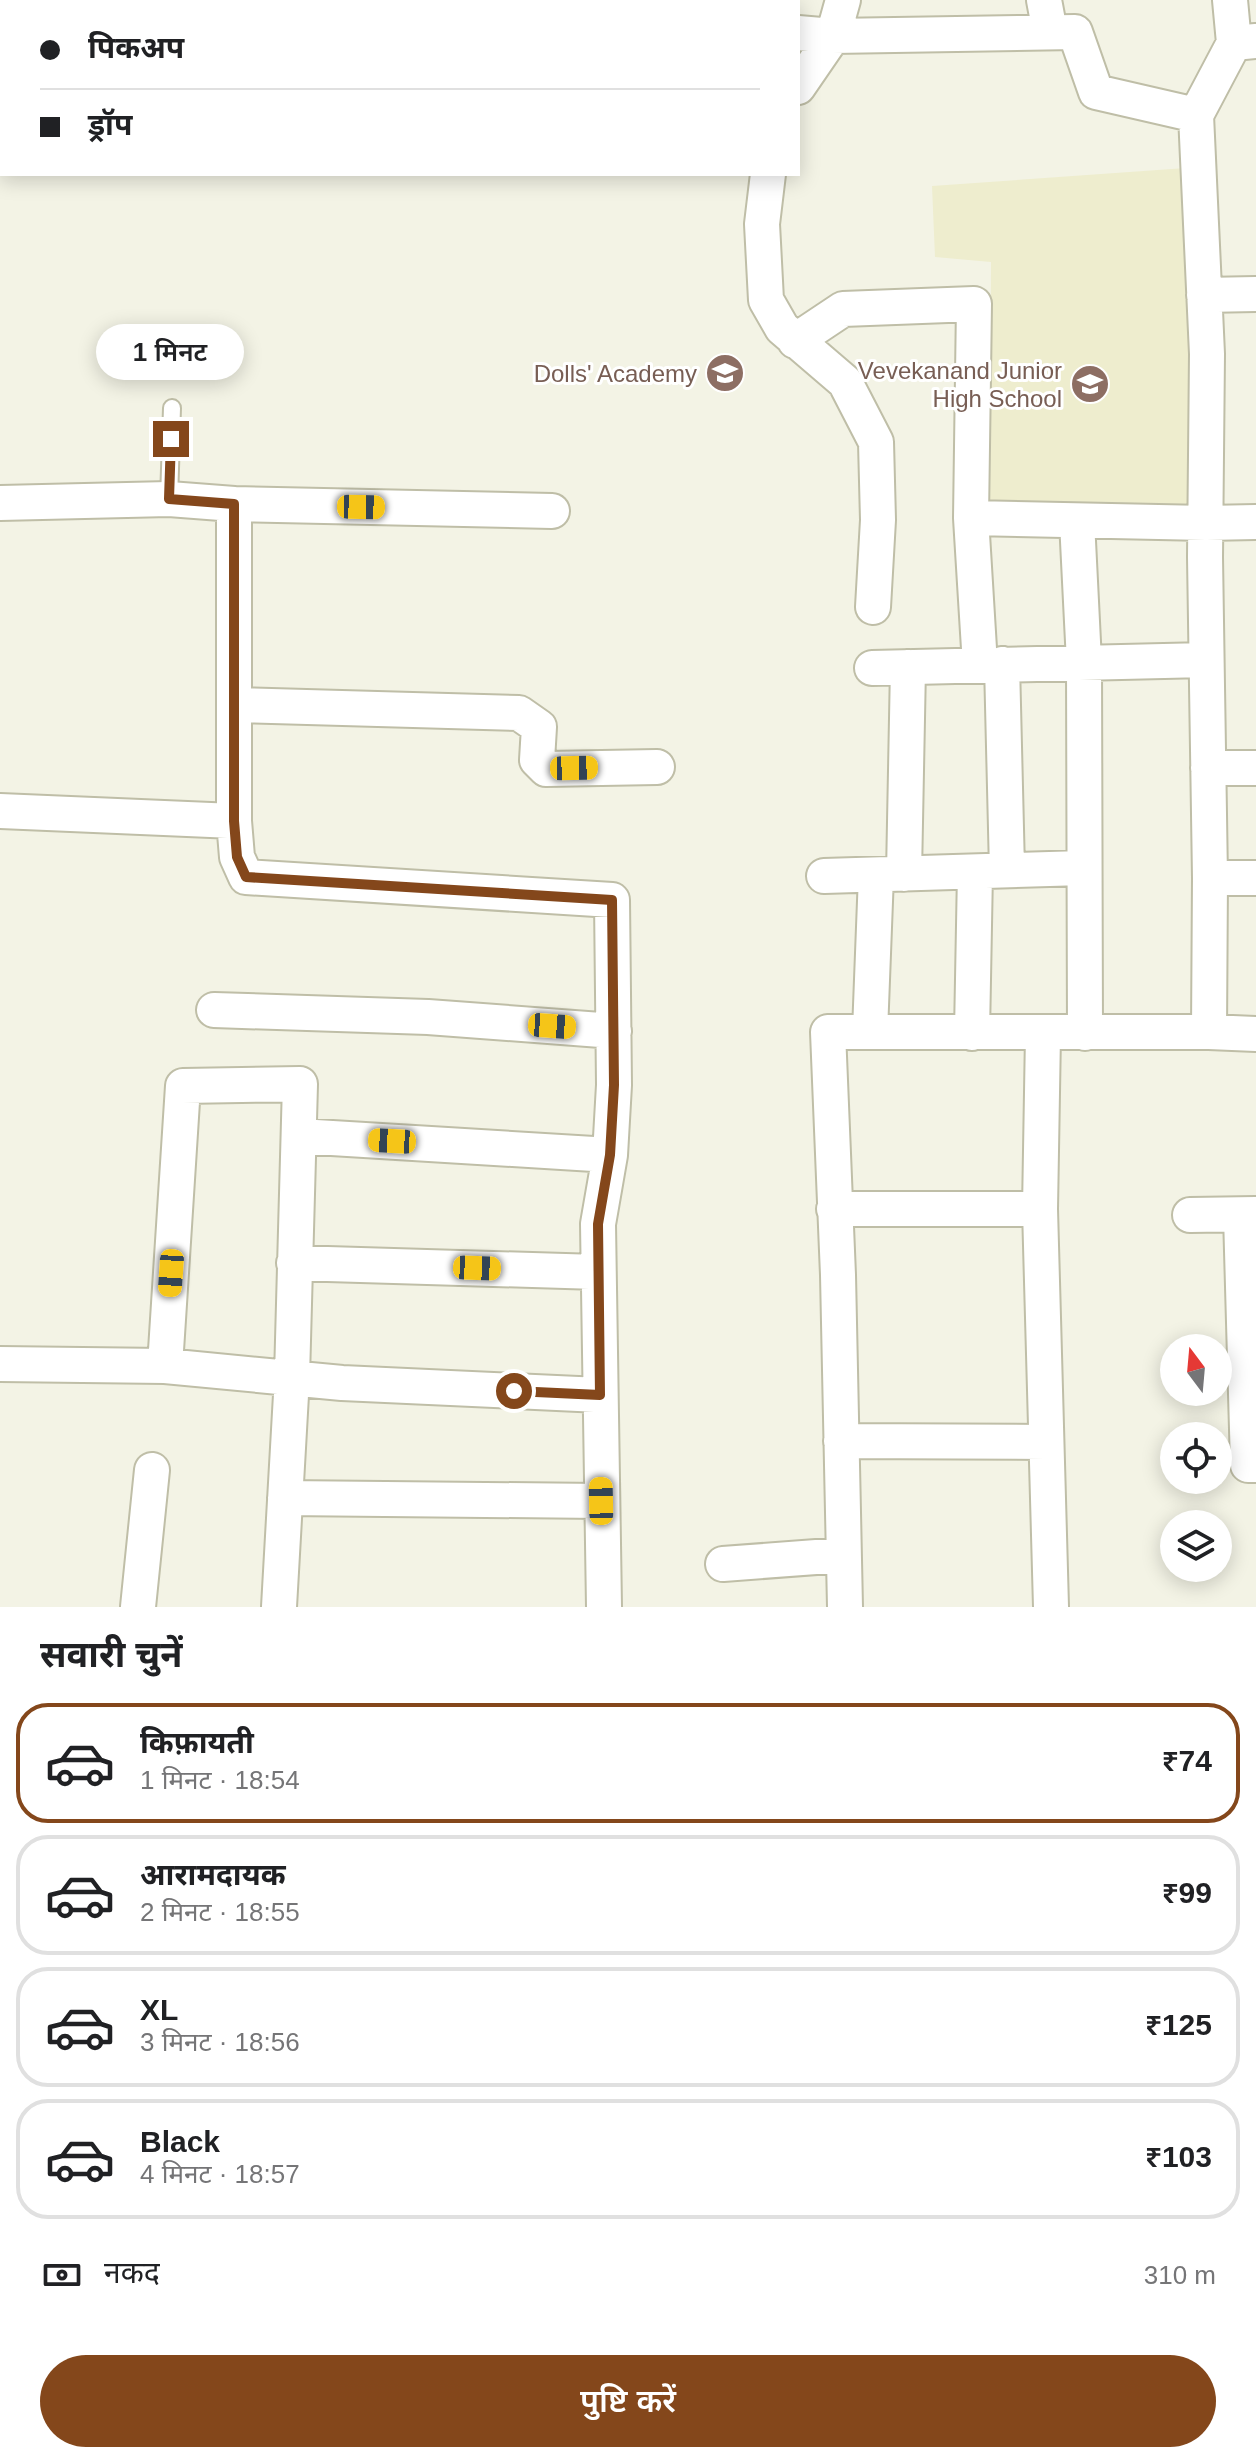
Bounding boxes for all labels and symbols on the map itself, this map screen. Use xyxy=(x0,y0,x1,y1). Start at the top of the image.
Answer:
callout: 1 मिनट xyxy=(97,323,245,379)
school or university icon: Dolls' Academy xyxy=(704,352,746,394)
place label: Vevekanand Junior High School xyxy=(858,357,1062,412)
place label: Dolls' Academy xyxy=(534,360,697,387)
school or university icon: Vevekanand Junior High School xyxy=(1069,363,1111,405)
route end xyxy=(153,421,189,457)
car xyxy=(337,495,385,519)
car xyxy=(550,756,598,780)
car xyxy=(527,1012,577,1040)
car xyxy=(367,1128,417,1154)
car xyxy=(157,1248,185,1298)
car xyxy=(453,1255,501,1281)
north arrow xyxy=(1160,1334,1232,1406)
route start xyxy=(496,1373,532,1409)
car xyxy=(589,1477,613,1525)

